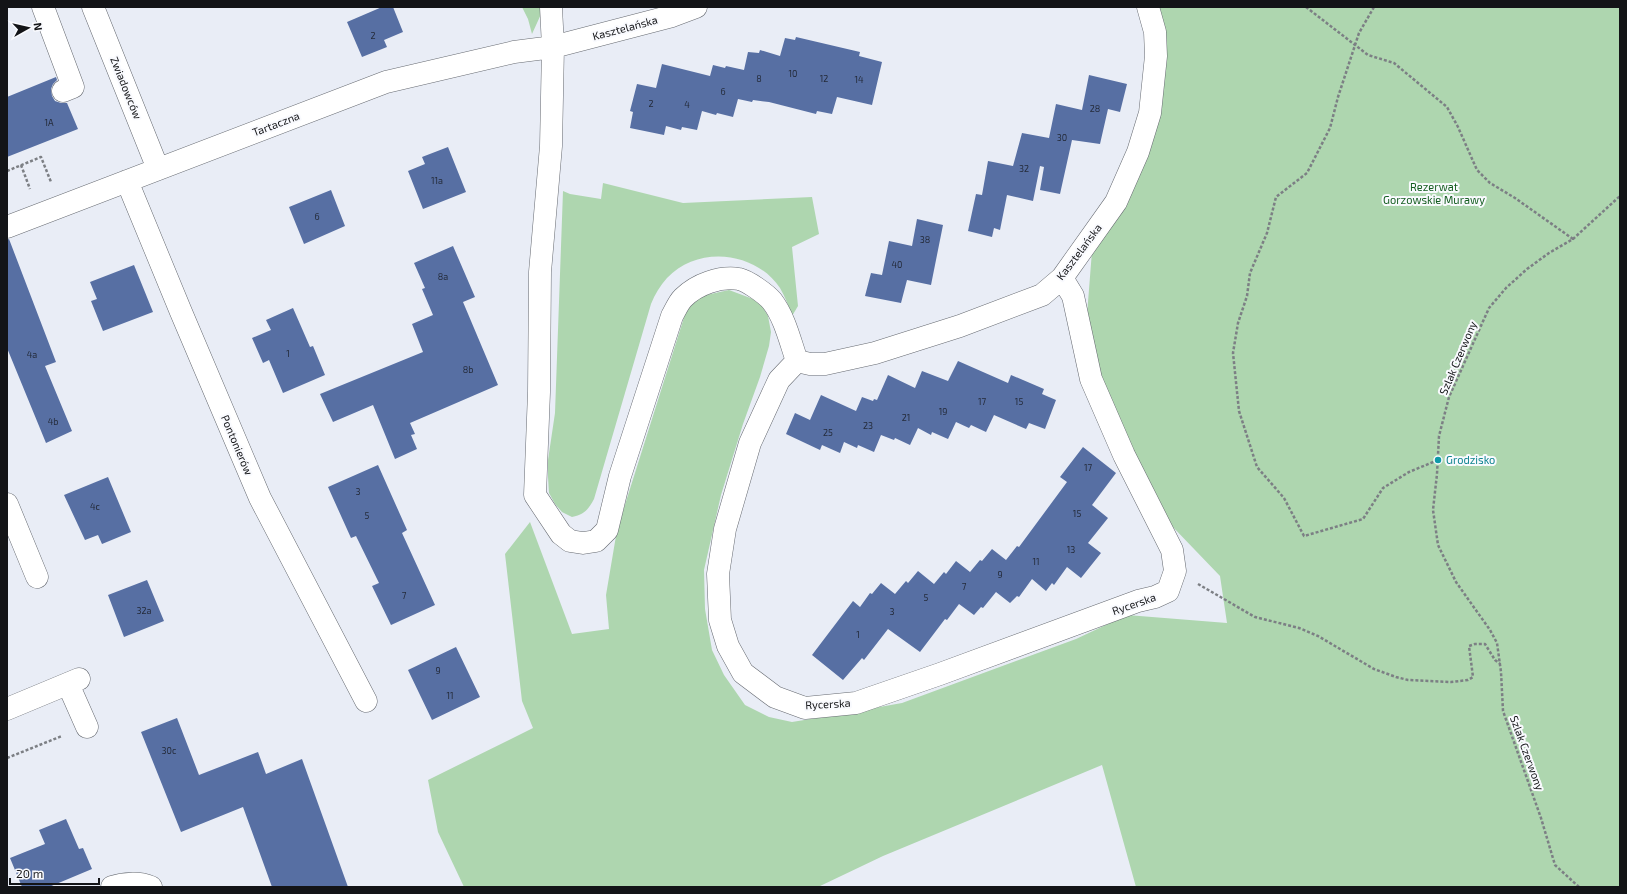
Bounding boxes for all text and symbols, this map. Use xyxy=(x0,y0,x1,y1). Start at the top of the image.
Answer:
north arrow xyxy=(8,8,48,48)
street label: Kasztelańska xyxy=(591,13,659,42)
text: N xyxy=(31,22,45,31)
house number: 2 xyxy=(370,30,376,41)
street label: Zwiadowców xyxy=(108,55,145,121)
house number: 10 xyxy=(788,68,798,79)
house number: 8 xyxy=(756,73,762,84)
house number: 12 xyxy=(820,73,828,84)
house number: 14 xyxy=(854,74,864,85)
house number: 6 xyxy=(720,86,726,97)
house number: 2 xyxy=(648,98,654,109)
house number: 4 xyxy=(684,99,690,110)
house number: 28 xyxy=(1090,103,1100,114)
street label: Tartaczna xyxy=(250,109,301,138)
house number: 1A xyxy=(44,117,54,128)
house number: 30 xyxy=(1057,132,1067,143)
house number: 32 xyxy=(1019,163,1029,174)
house number: 11a xyxy=(431,175,443,186)
park label: Rezerwat Gorzowskie Murawy xyxy=(1383,180,1485,206)
house number: 6 xyxy=(314,211,320,222)
street label: Kasztelańska xyxy=(1053,221,1104,282)
house number: 38 xyxy=(920,234,930,245)
house number: 40 xyxy=(892,259,902,270)
house number: 8a xyxy=(438,271,448,282)
street label: Szlak Czerwony xyxy=(1436,319,1479,397)
house number: 1 xyxy=(286,348,290,359)
house number: 4a xyxy=(27,349,37,360)
house number: 8b xyxy=(463,364,473,375)
house number: 17 xyxy=(978,396,986,407)
house number: 15 xyxy=(1015,396,1023,407)
house number: 19 xyxy=(939,406,947,417)
house number: 21 xyxy=(902,412,910,423)
street label: Pontonierów xyxy=(219,413,256,477)
house number: 4b xyxy=(48,416,58,427)
house number: 23 xyxy=(863,420,873,431)
house number: 25 xyxy=(823,427,833,438)
place label: Grodzisko xyxy=(1446,453,1495,466)
marker: Grodzisko xyxy=(1433,455,1443,465)
house number: 17 xyxy=(1084,462,1092,473)
house number: 3 xyxy=(355,486,361,497)
house number: 4c xyxy=(90,501,101,512)
house number: 15 xyxy=(1073,508,1081,519)
house number: 5 xyxy=(365,510,370,521)
house number: 13 xyxy=(1067,544,1075,555)
house number: 11 xyxy=(1032,556,1040,567)
house number: 9 xyxy=(997,569,1003,580)
house number: 7 xyxy=(962,581,967,592)
house number: 7 xyxy=(402,590,407,601)
street label: Rycerska xyxy=(1110,590,1157,617)
house number: 5 xyxy=(924,592,929,603)
house number: 32a xyxy=(136,605,152,616)
house number: 3 xyxy=(889,606,895,617)
house number: 1 xyxy=(856,629,860,640)
house number: 9 xyxy=(435,665,441,676)
house number: 11 xyxy=(446,690,454,701)
street label: Rycerska xyxy=(805,696,851,711)
street label: Szlak Czerwony xyxy=(1508,714,1547,792)
house number: 30c xyxy=(162,745,177,756)
scale bar xyxy=(10,860,99,886)
text: 20 m xyxy=(16,866,43,880)

